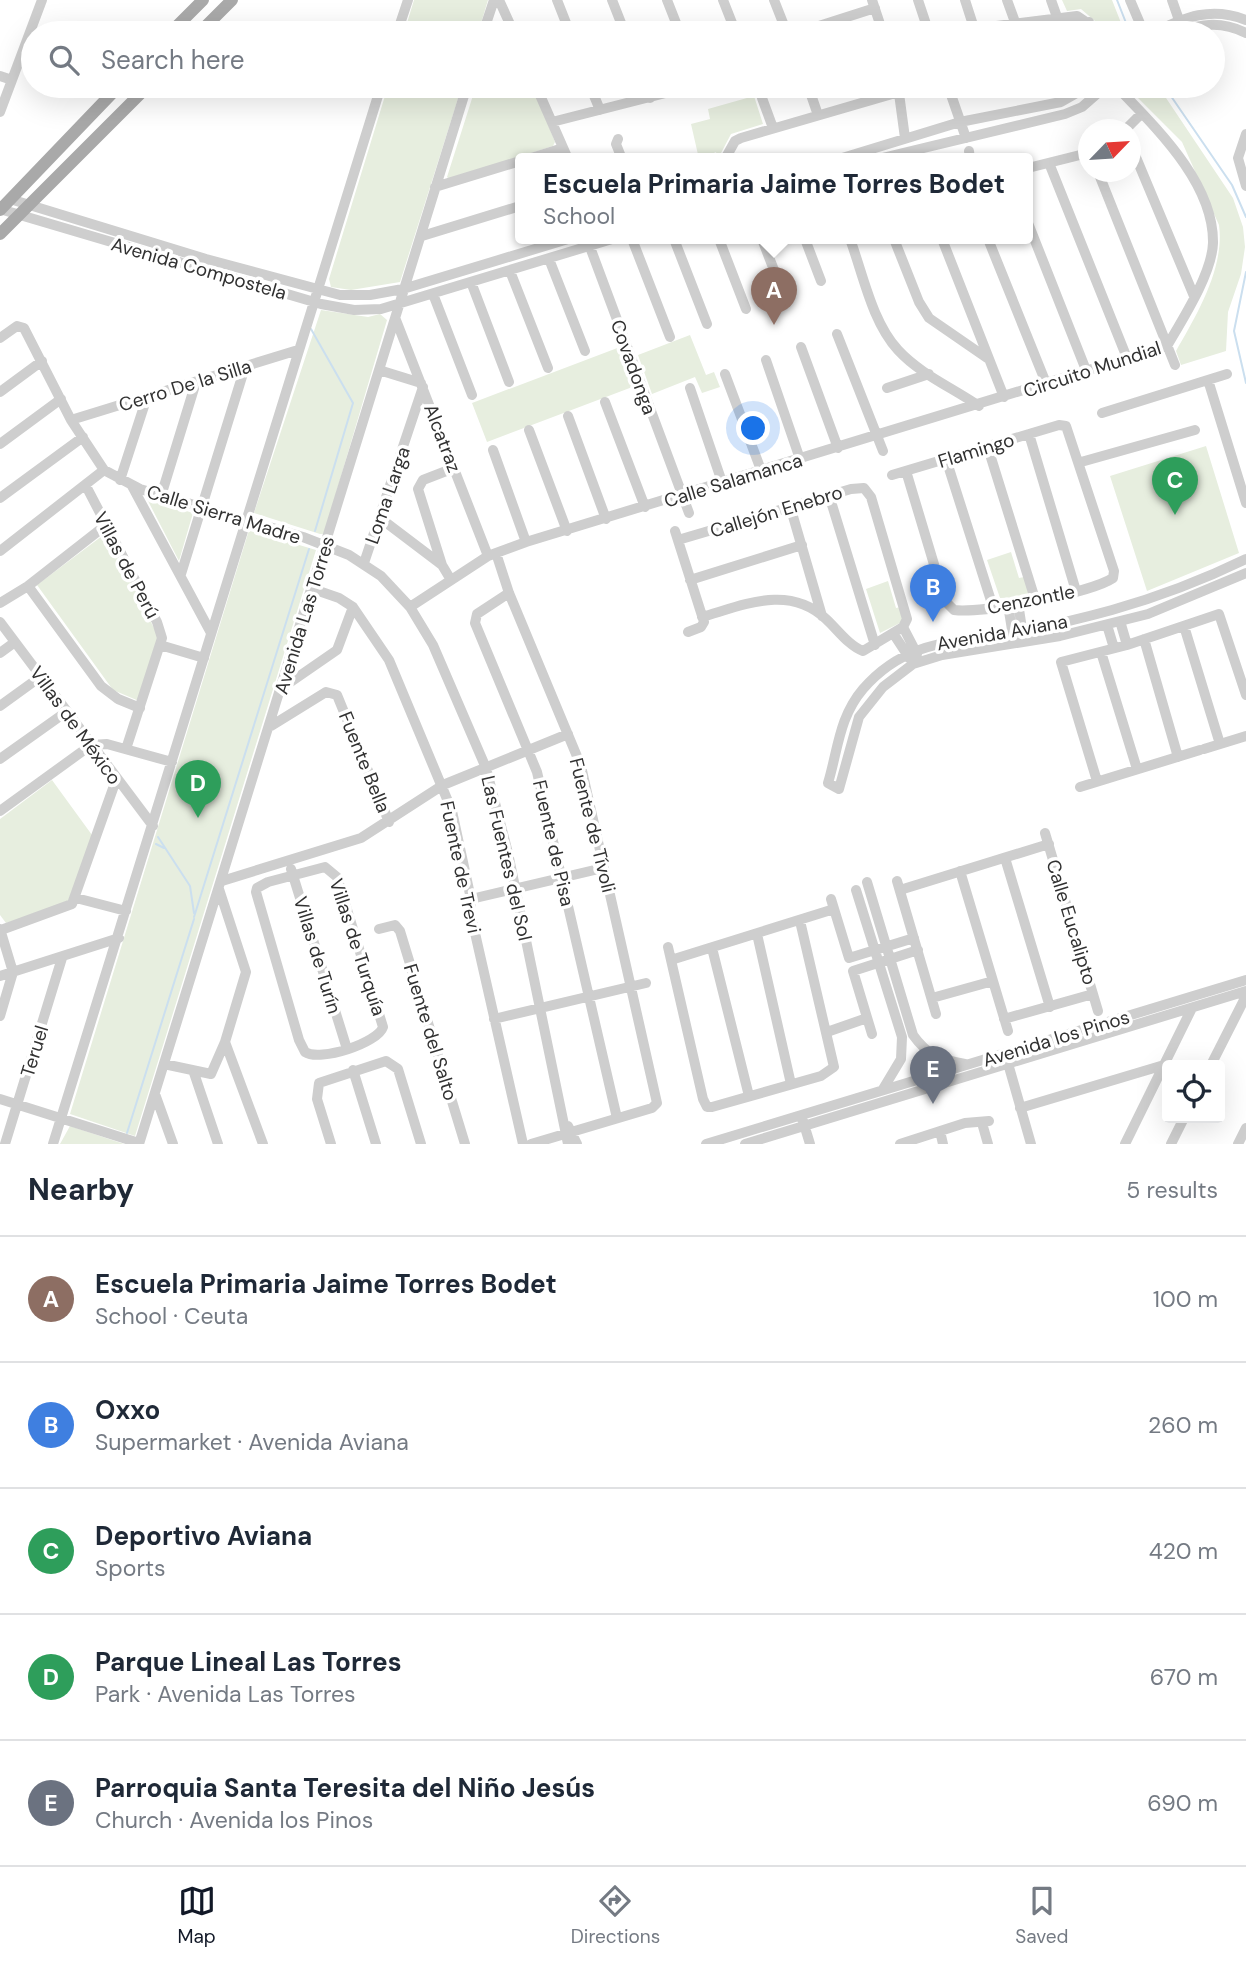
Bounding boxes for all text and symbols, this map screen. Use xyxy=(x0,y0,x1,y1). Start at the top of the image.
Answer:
search box xyxy=(21,21,1225,98)
icon: search xyxy=(45,41,83,79)
text: Search here xyxy=(101,43,244,77)
north arrow xyxy=(1078,119,1141,182)
popup xyxy=(515,153,1033,244)
text: Escuela Primaria Jaime Torres Bodet xyxy=(543,167,1005,201)
text: School xyxy=(543,201,615,231)
street label: Avenida Compostela xyxy=(108,231,289,305)
pin: A xyxy=(751,267,797,325)
street label: Covadonga xyxy=(605,316,662,418)
street label: Circuito Mundial xyxy=(1020,335,1164,404)
street label: Cerro De la Silla xyxy=(116,353,254,418)
street label: Alcatraz xyxy=(418,400,467,476)
your location xyxy=(736,411,770,445)
street label: Flamingo xyxy=(935,427,1017,474)
street label: Loma Larga xyxy=(359,443,416,547)
street label: Calle Salamanca xyxy=(661,448,805,513)
pin: C xyxy=(1152,457,1198,515)
street label: Calle Sierra Madre xyxy=(144,479,304,550)
street label: Callejón Enebro xyxy=(707,479,845,544)
street label: Villas de Perú xyxy=(88,507,165,623)
street label: Avenida Las Torres xyxy=(269,533,340,697)
pin: B xyxy=(910,564,956,622)
street label: Cenzontle xyxy=(985,579,1077,620)
street label: Avenida Aviana xyxy=(935,609,1070,656)
street label: Villas de México xyxy=(24,661,127,790)
street label: Fuente Bella xyxy=(333,708,396,816)
street label: Fuente de Tívoli xyxy=(564,755,621,895)
pin: D xyxy=(175,760,221,818)
street label: Las Fuentes del Sol xyxy=(475,773,538,943)
street label: Fuente de Pisa xyxy=(527,777,580,909)
street label: Fuente de Trevi xyxy=(434,799,487,936)
street label: Calle Eucalipto xyxy=(1041,856,1102,988)
street label: Villas de Turquía xyxy=(324,875,392,1019)
street label: Villas de Turín xyxy=(288,894,347,1017)
street label: Fuente del Salto xyxy=(398,961,463,1104)
street label: Avenida los Pinos xyxy=(980,1004,1133,1073)
street label: Teruel xyxy=(15,1022,54,1080)
pin: E xyxy=(910,1046,956,1104)
map controls xyxy=(1162,1060,1225,1123)
button: locate xyxy=(1162,1060,1225,1123)
text: Nearby xyxy=(28,1170,134,1209)
text: 5 results xyxy=(1126,1175,1218,1205)
text: Escuela Primaria Jaime Torres Bodet xyxy=(95,1267,557,1301)
text: A xyxy=(43,1284,59,1314)
text: 100 m xyxy=(1153,1284,1218,1314)
text: School · Ceuta xyxy=(95,1301,248,1331)
text: Oxxo xyxy=(95,1393,160,1427)
text: B xyxy=(44,1410,58,1440)
text: 260 m xyxy=(1148,1410,1218,1440)
text: Supermarket · Avenida Aviana xyxy=(95,1427,409,1457)
text: Deportivo Aviana xyxy=(95,1519,312,1553)
text: C xyxy=(43,1536,59,1566)
text: 420 m xyxy=(1149,1536,1218,1566)
text: Sports xyxy=(95,1553,165,1583)
text: Parque Lineal Las Torres xyxy=(95,1645,401,1679)
text: D xyxy=(43,1662,59,1692)
text: 670 m xyxy=(1150,1662,1218,1692)
text: Park · Avenida Las Torres xyxy=(95,1679,356,1709)
text: Parroquia Santa Teresita del Niño Jesús xyxy=(95,1771,595,1805)
text: E xyxy=(44,1788,58,1818)
text: 690 m xyxy=(1147,1788,1218,1818)
text: Church · Avenida los Pinos xyxy=(95,1805,373,1835)
tab: Map xyxy=(178,1882,216,1949)
tab: Directions xyxy=(571,1882,660,1949)
tab: Saved xyxy=(1015,1882,1068,1949)

